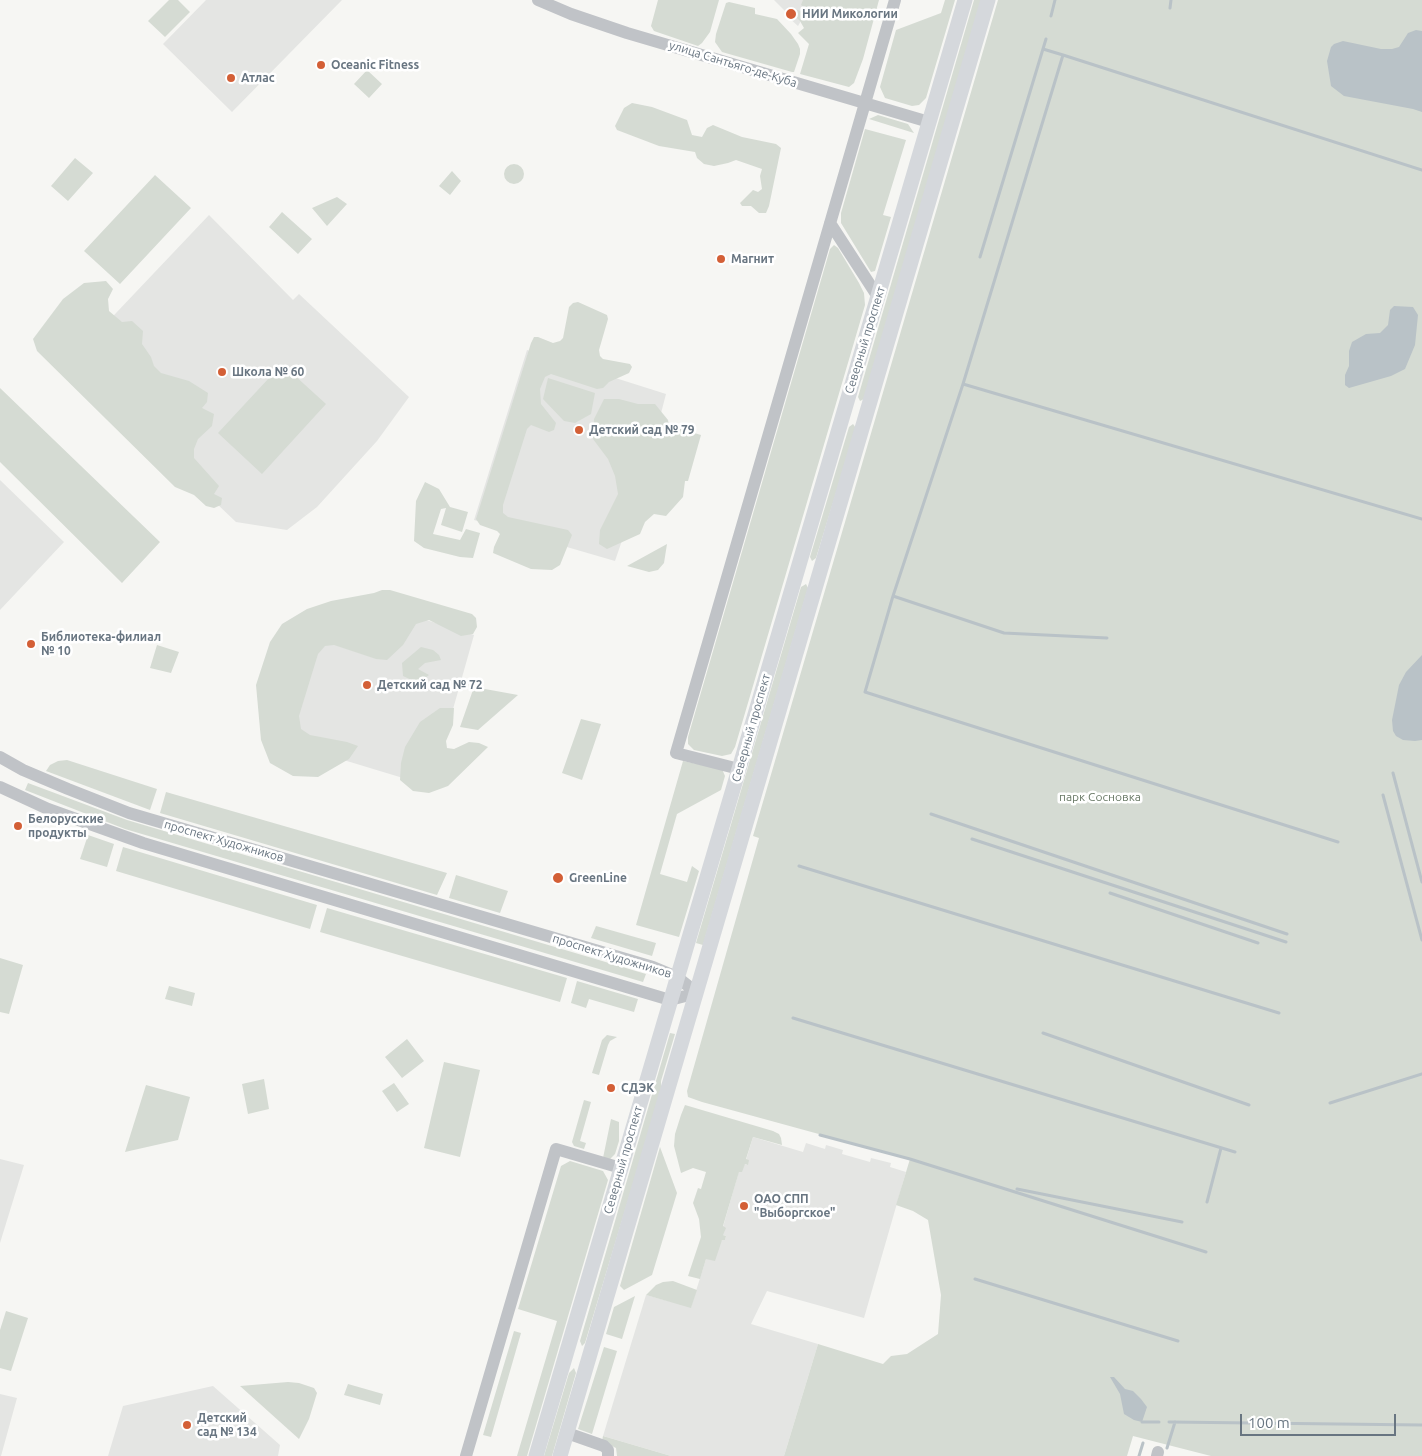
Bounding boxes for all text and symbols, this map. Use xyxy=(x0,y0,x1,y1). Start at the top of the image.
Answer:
marker: НИИ Микологии xyxy=(784,7,798,21)
place label: НИИ Микологии xyxy=(802,7,898,21)
street label: улица Сантьяго-де-Куба xyxy=(667,38,799,90)
place label: Oceanic Fitness xyxy=(331,58,419,72)
marker: Oceanic Fitness xyxy=(315,59,327,71)
place label: Атлас xyxy=(241,71,275,85)
marker: Атлас xyxy=(225,72,237,84)
place label: Магнит xyxy=(731,252,774,266)
marker: Магнит xyxy=(715,253,727,265)
street label: Северный проспект xyxy=(842,285,888,395)
place label: Школа № 60 xyxy=(232,365,304,379)
marker: Школа № 60 xyxy=(216,366,228,378)
place label: Детский сад № 79 xyxy=(589,423,695,437)
marker: Детский сад № 79 xyxy=(573,424,585,436)
place label: Библиотека-филиал № 10 xyxy=(41,630,161,658)
marker: Библиотека-филиал № 10 xyxy=(25,638,37,650)
street label: Северный проспект xyxy=(729,672,773,784)
place label: Детский сад № 72 xyxy=(377,678,483,692)
marker: Детский сад № 72 xyxy=(361,679,373,691)
park label: парк Сосновка xyxy=(1059,790,1141,804)
place label: Белорусские продукты xyxy=(28,812,104,840)
street label: проспект Художников xyxy=(163,817,285,865)
marker: Белорусские продукты xyxy=(12,820,24,832)
marker: GreenLine xyxy=(551,871,565,885)
place label: GreenLine xyxy=(569,871,627,885)
street label: проспект Художников xyxy=(551,931,673,981)
place label: СДЭК xyxy=(621,1081,654,1095)
marker: СДЭК xyxy=(605,1082,617,1094)
street label: Северный проспект xyxy=(601,1104,645,1216)
place label: ОАО СПП "Выборгское" xyxy=(754,1192,835,1220)
marker: ОАО СПП "Выборгское" xyxy=(738,1200,750,1212)
scale bar xyxy=(1242,1404,1398,1436)
place label: Детский сад № 134 xyxy=(197,1411,257,1439)
text: 100 m xyxy=(1248,1414,1290,1431)
marker: Детский сад № 134 xyxy=(181,1419,193,1431)

